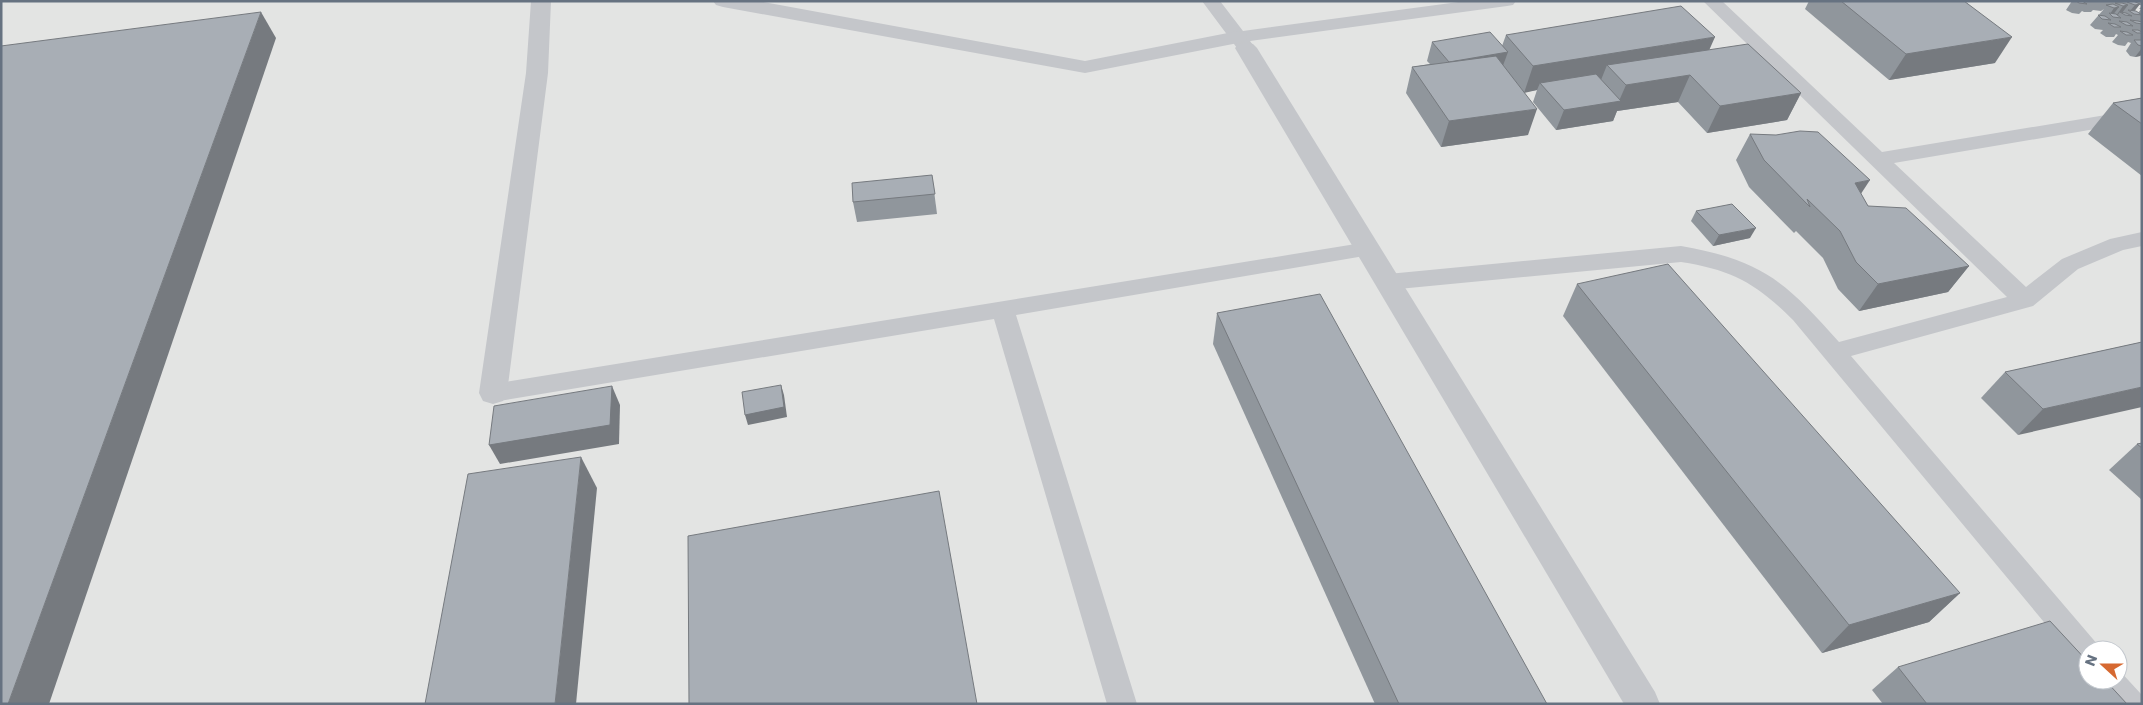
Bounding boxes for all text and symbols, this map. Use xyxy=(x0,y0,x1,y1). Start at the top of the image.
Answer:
north arrow xyxy=(2078,640,2128,690)
text: N xyxy=(2080,652,2102,669)

